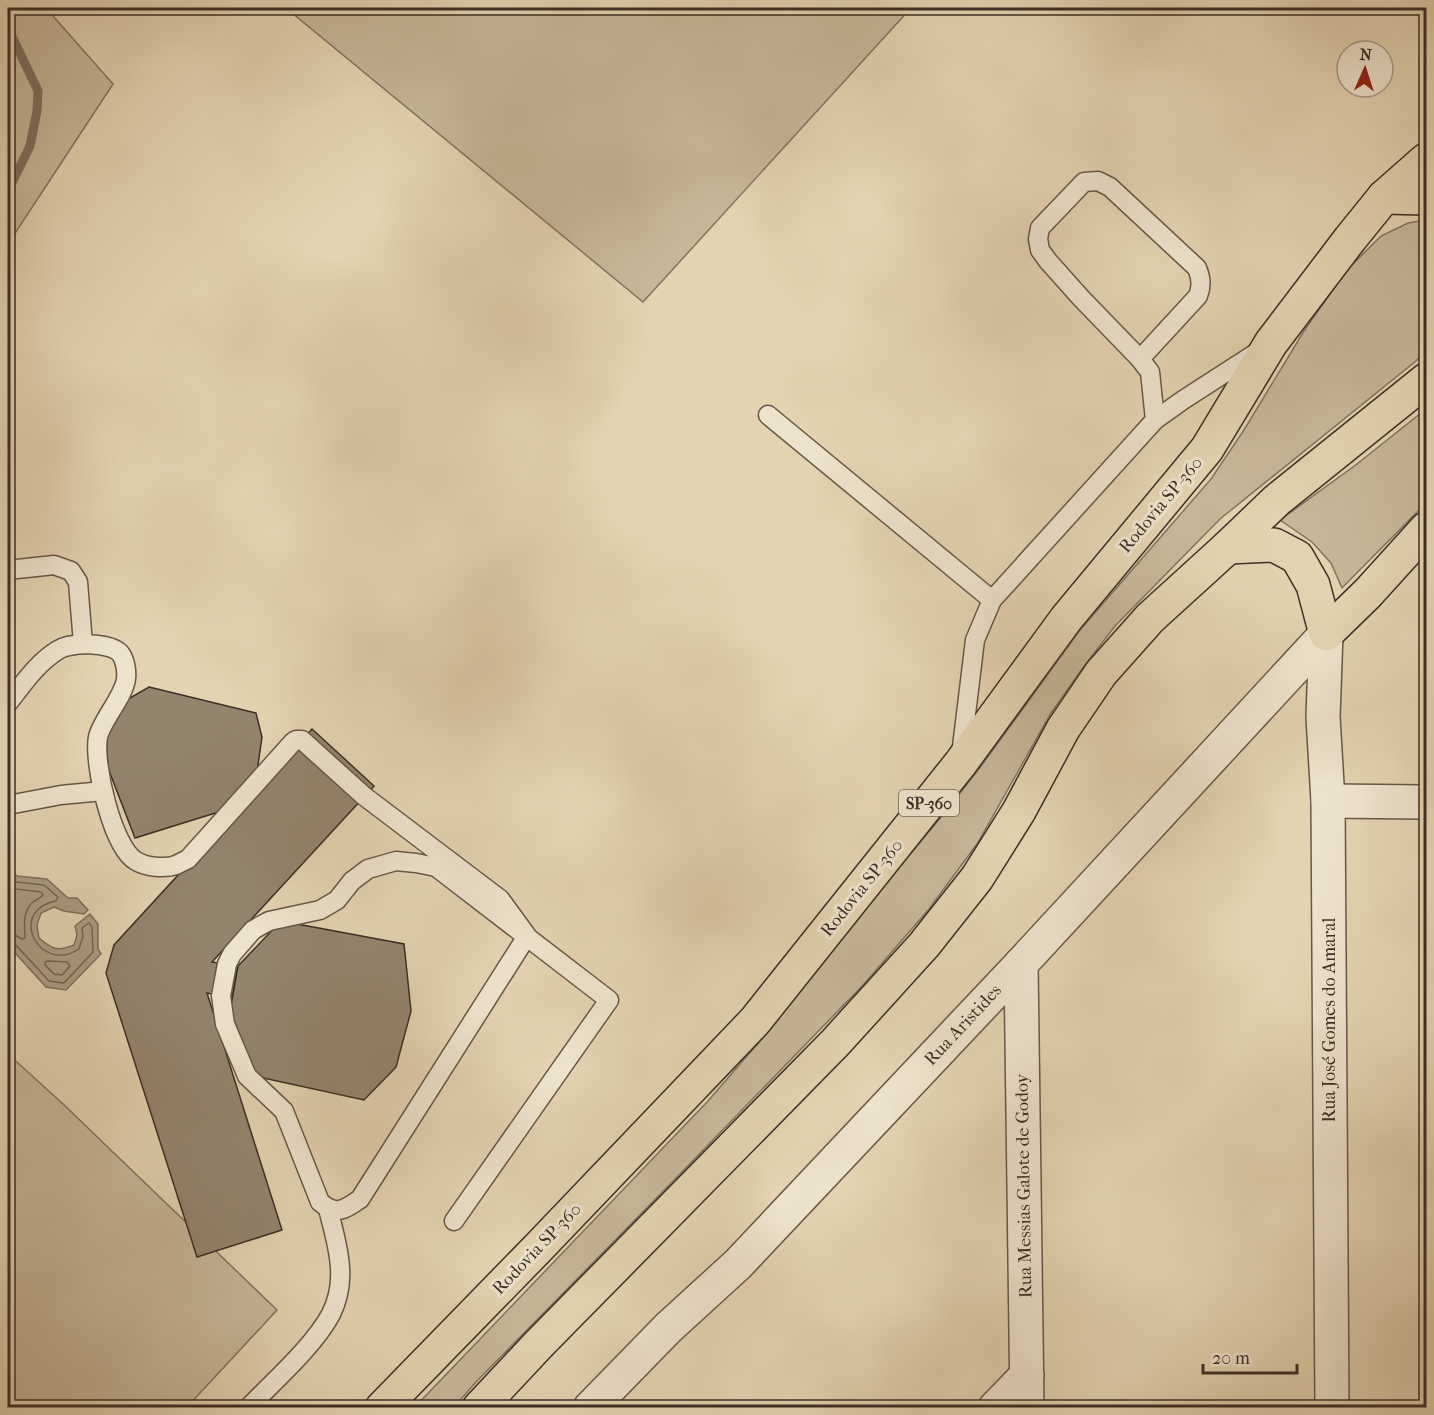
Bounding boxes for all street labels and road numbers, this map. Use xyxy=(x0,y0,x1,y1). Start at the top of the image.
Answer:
street label: Rodovia SP-360 xyxy=(1115,453,1207,557)
road number: SP-360 xyxy=(899,790,959,816)
street label: Rodovia SP-360 xyxy=(816,835,908,941)
street label: Rua José Gomes do Amaral xyxy=(1319,918,1340,1122)
street label: Rua Aristides xyxy=(920,980,1006,1070)
street label: Rua Messias Galote de Godoy xyxy=(1012,1072,1036,1298)
street label: Rodovia SP-360 xyxy=(488,1199,586,1299)

